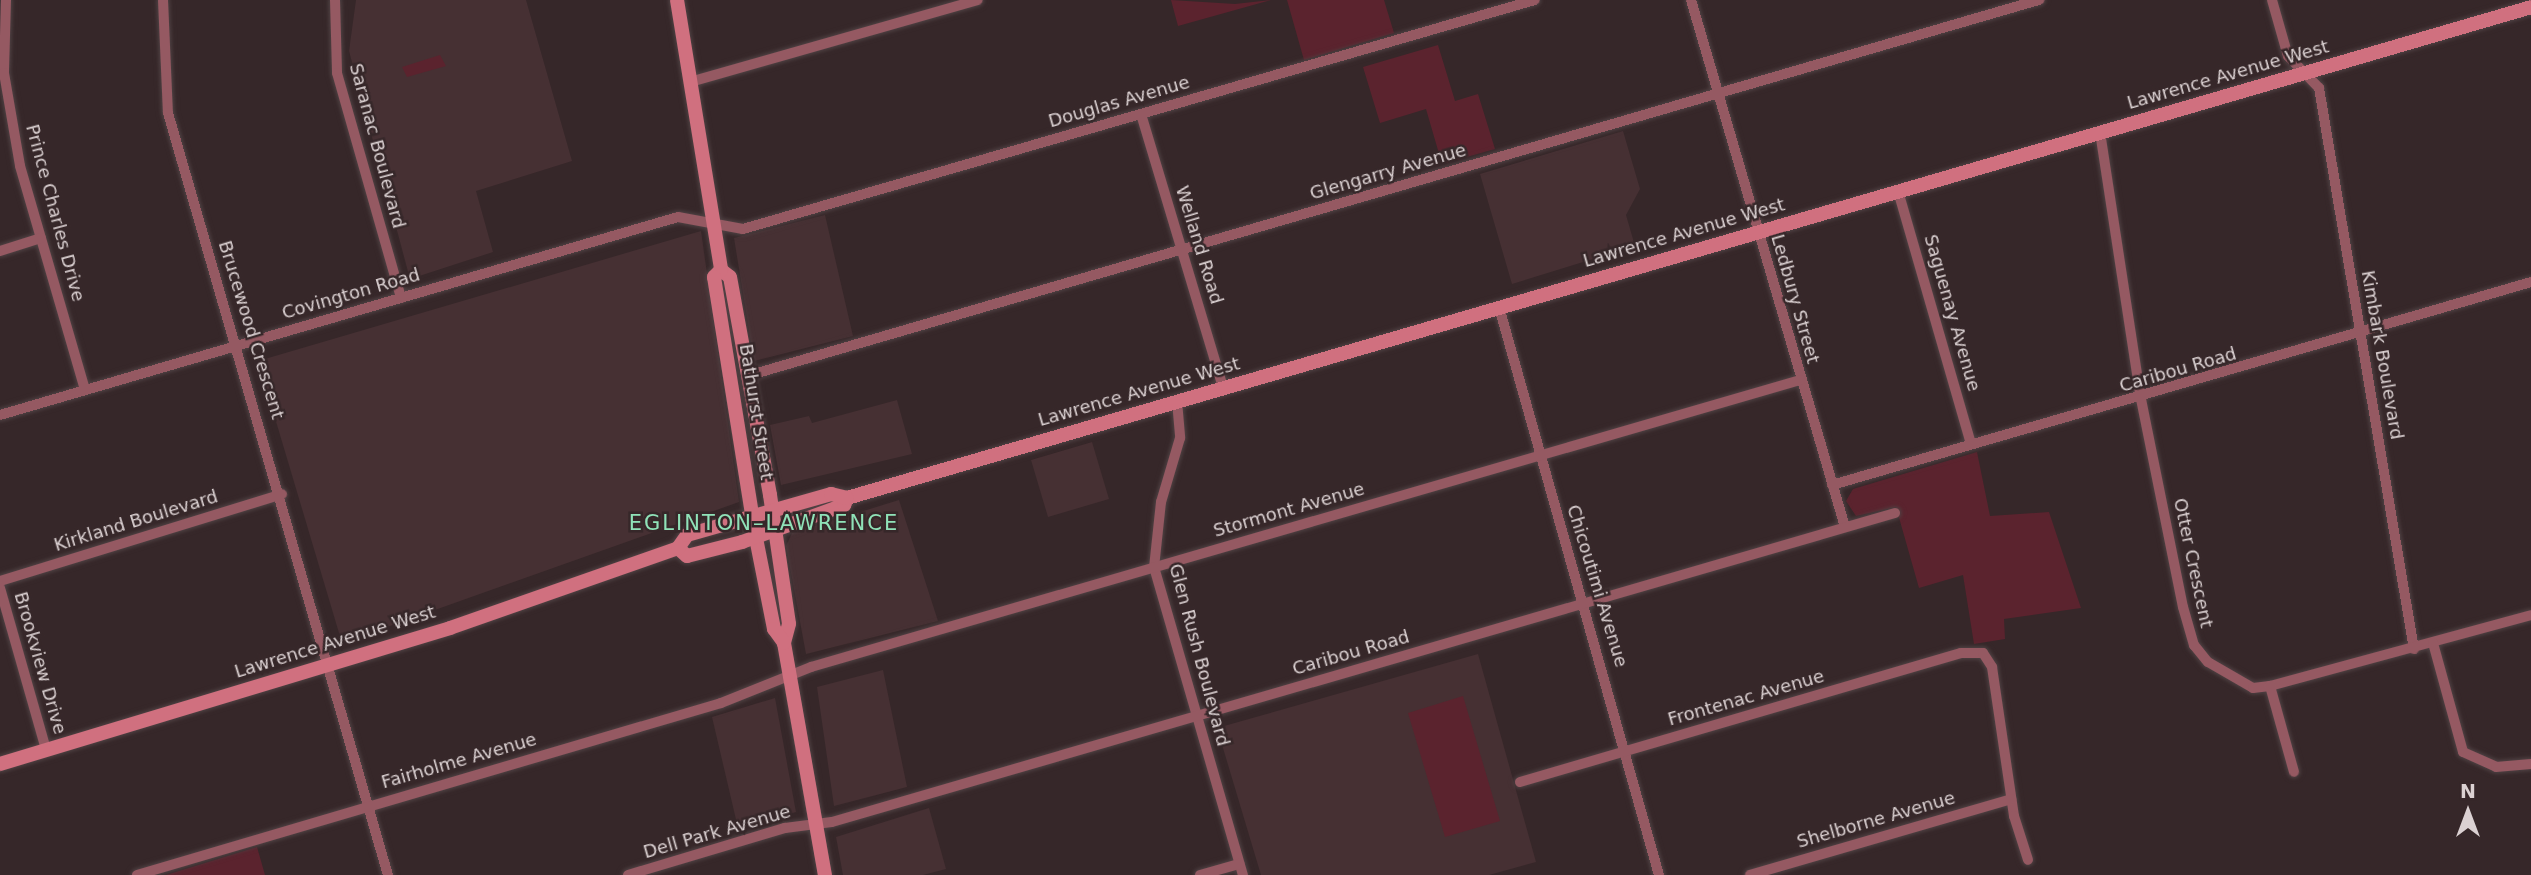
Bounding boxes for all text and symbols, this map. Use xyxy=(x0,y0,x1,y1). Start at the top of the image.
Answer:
street label: Lawrence Avenue West xyxy=(2125,36,2331,114)
street label: Saranac Boulevard xyxy=(345,61,409,231)
street label: Douglas Avenue xyxy=(1046,72,1192,132)
street label: Prince Charles Drive xyxy=(21,122,89,304)
street label: Glengarry Avenue xyxy=(1307,139,1469,205)
street label: Welland Road xyxy=(1171,183,1227,307)
street label: Lawrence Avenue West xyxy=(1581,194,1787,272)
street label: Ledbury Street xyxy=(1766,232,1824,366)
street label: Saguenay Avenue xyxy=(1919,232,1985,394)
street label: Brucewood Crescent xyxy=(214,238,288,422)
street label: Covington Road xyxy=(280,264,422,324)
street label: Kimbark Boulevard xyxy=(2356,269,2408,441)
street label: Bathurst Street xyxy=(735,342,777,482)
street label: Caribou Road xyxy=(2117,343,2239,397)
street label: Lawrence Avenue West xyxy=(1036,353,1242,431)
street label: Stormont Avenue xyxy=(1211,478,1367,542)
street label: Kirkland Boulevard xyxy=(51,486,221,556)
street label: Otter Crescent xyxy=(2169,496,2217,630)
street label: Chicoutimi Avenue xyxy=(1562,502,1632,670)
district label: EGLINTON–LAWRENCE xyxy=(631,510,897,536)
street label: Glen Rush Boulevard xyxy=(1164,562,1234,748)
street label: Brookview Drive xyxy=(9,589,71,737)
street label: Lawrence Avenue West xyxy=(232,601,438,683)
street label: Caribou Road xyxy=(1290,626,1412,680)
street label: Frontenac Avenue xyxy=(1665,665,1827,731)
street label: Fairholme Avenue xyxy=(379,729,539,793)
north arrow xyxy=(2433,777,2503,847)
text: N xyxy=(2460,780,2476,802)
street label: Shelborne Avenue xyxy=(1794,787,1958,853)
street label: Dell Park Avenue xyxy=(641,801,793,863)

